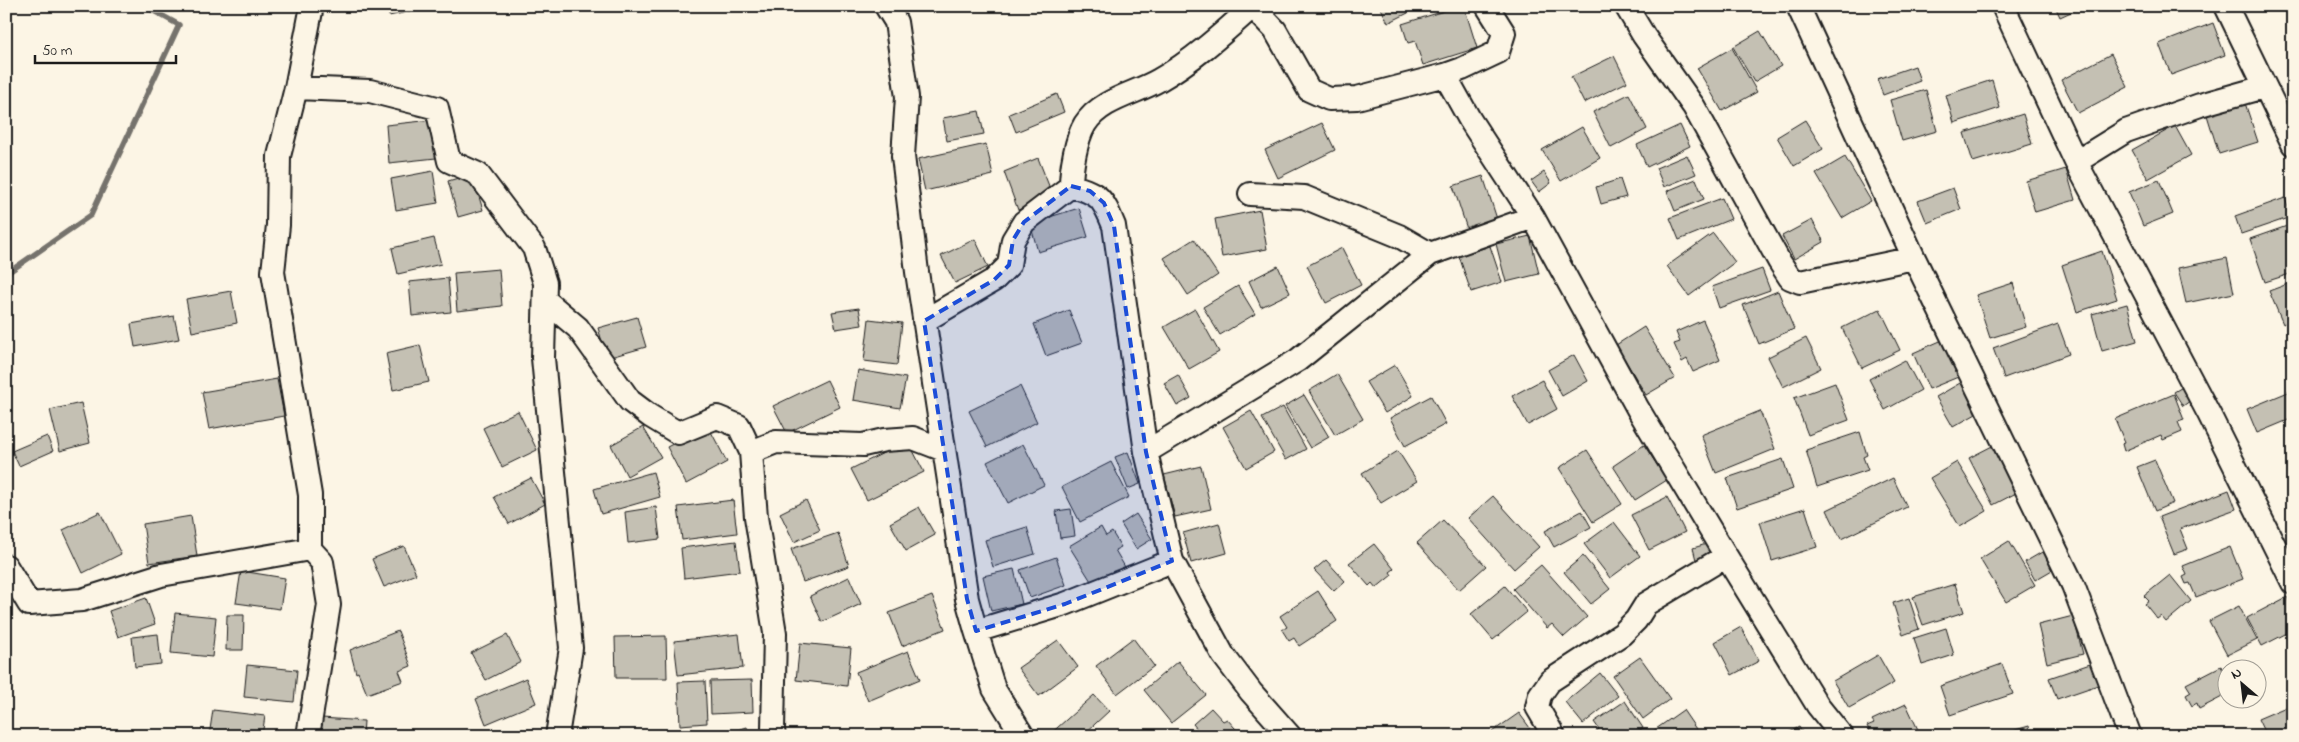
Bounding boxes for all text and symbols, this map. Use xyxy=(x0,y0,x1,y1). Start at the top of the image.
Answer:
scale bar xyxy=(35,32,176,64)
text: 50 m xyxy=(42,40,73,62)
north arrow xyxy=(2216,660,2266,710)
text: N xyxy=(2227,662,2246,685)

